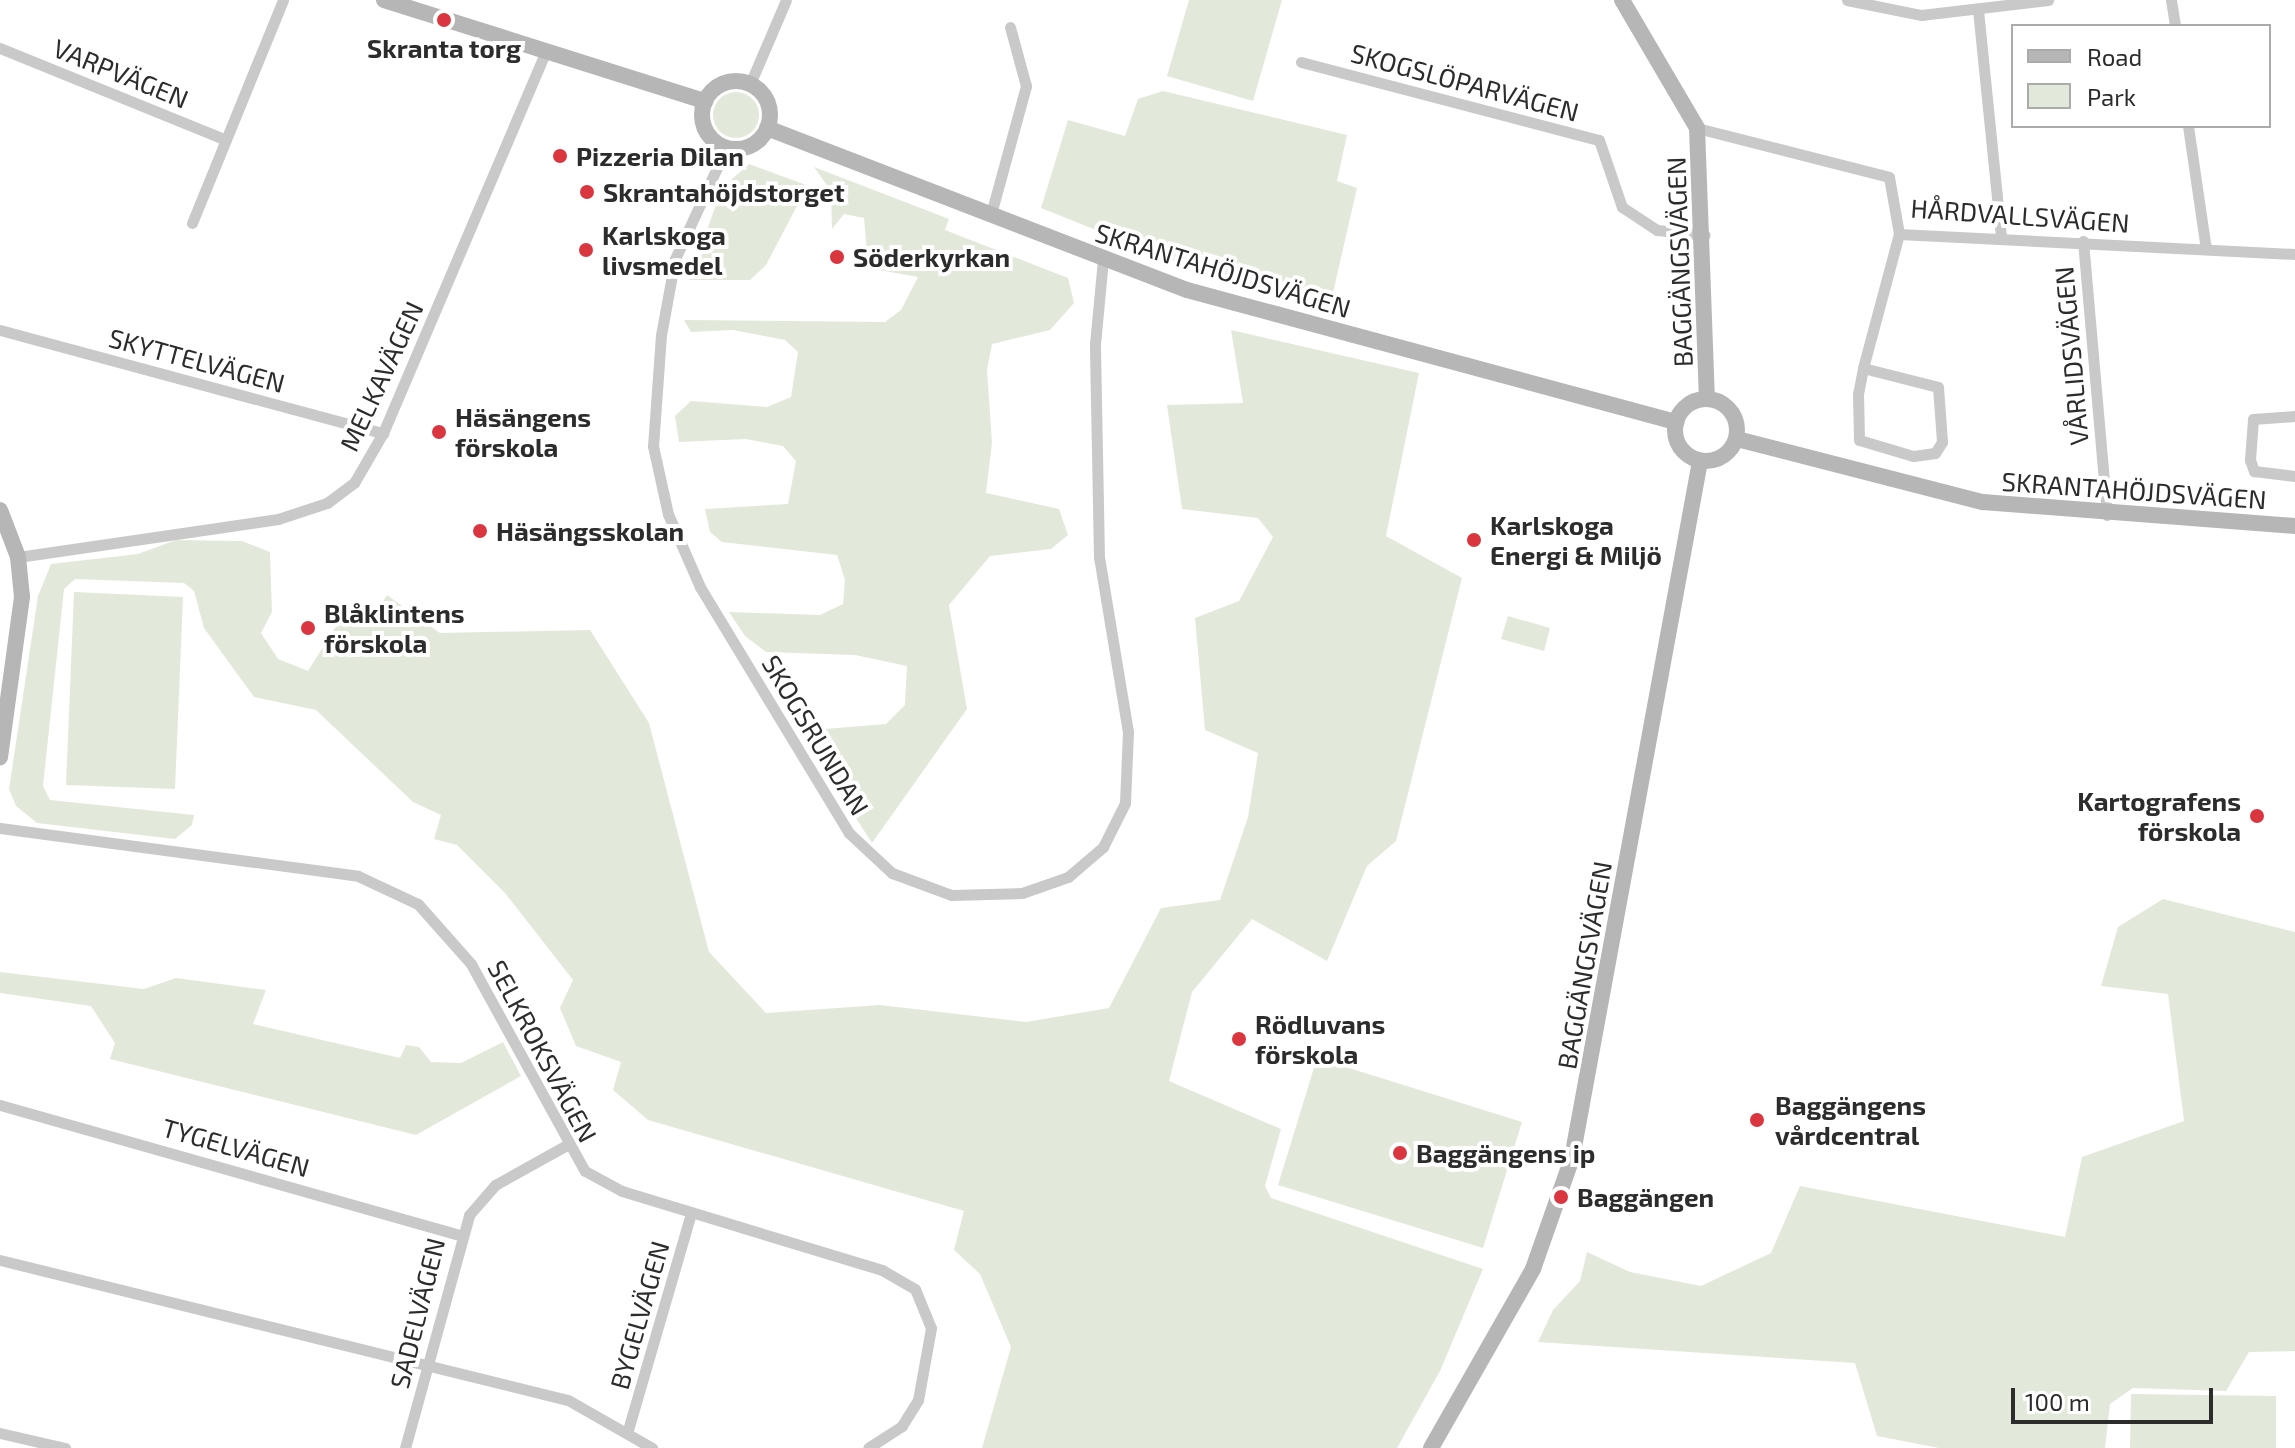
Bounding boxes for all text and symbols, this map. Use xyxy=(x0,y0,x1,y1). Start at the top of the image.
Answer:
marker: Skranta torg xyxy=(435,11,453,29)
legend xyxy=(2011,24,2271,128)
street label: VARPVÄGEN xyxy=(49,32,193,114)
place label: Skranta torg xyxy=(367,32,521,64)
street label: SKOGSLÖPARVÄGEN xyxy=(1348,37,1582,127)
text: Road xyxy=(2087,42,2142,71)
text: Park xyxy=(2087,82,2136,111)
place label: Pizzeria Dilan xyxy=(576,140,744,172)
marker: Pizzeria Dilan xyxy=(551,147,569,165)
street label: BAGGÄNGSVÄGEN xyxy=(1660,156,1698,368)
place label: Skrantahöjdstorget xyxy=(603,176,845,208)
marker: Skrantahöjdstorget xyxy=(578,183,596,201)
street label: HÅRDVALLSVÄGEN xyxy=(1909,192,2131,238)
street label: SKRANTAHÖJDSVÄGEN xyxy=(1092,216,1354,324)
place label: Karlskoga livsmedel xyxy=(602,219,726,280)
marker: Karlskoga livsmedel xyxy=(577,241,595,259)
place label: Söderkyrkan xyxy=(853,241,1010,273)
marker: Söderkyrkan xyxy=(828,248,846,266)
street label: VÅRLIDSVÄGEN xyxy=(2048,265,2094,447)
street label: MELKAVÄGEN xyxy=(333,296,429,456)
street label: SKYTTELVÄGEN xyxy=(106,322,288,398)
place label: Häsängens förskola xyxy=(455,401,591,462)
marker: Häsängens förskola xyxy=(430,423,448,441)
street label: SKRANTAHÖJDSVÄGEN xyxy=(2001,465,2267,515)
place label: Karlskoga Energi & Miljö xyxy=(1490,509,1662,570)
place label: Häsängsskolan xyxy=(496,515,684,547)
marker: Häsängsskolan xyxy=(471,522,489,540)
marker: Karlskoga Energi & Miljö xyxy=(1465,531,1483,549)
place label: Blåklintens förskola xyxy=(324,597,465,658)
marker: Blåklintens förskola xyxy=(299,619,317,637)
street label: SKOGSRUNDAN xyxy=(756,649,876,821)
place label: Kartografens förskola xyxy=(2077,785,2241,846)
marker: Kartografens förskola xyxy=(2248,807,2266,825)
street label: BAGGÄNGSVÄGEN xyxy=(1550,859,1618,1071)
street label: SELKROKSVÄGEN xyxy=(482,955,604,1147)
place label: Rödluvans förskola xyxy=(1255,1008,1385,1070)
marker: Rödluvans förskola xyxy=(1230,1030,1248,1048)
place label: Baggängens vårdcentral xyxy=(1775,1089,1926,1150)
marker: Baggängens vårdcentral xyxy=(1746,1109,1768,1131)
street label: TYGELVÄGEN xyxy=(159,1111,313,1183)
place label: Baggängens ip xyxy=(1416,1137,1595,1169)
marker: Baggängens ip xyxy=(1391,1144,1409,1162)
place label: Baggängen xyxy=(1577,1181,1714,1213)
marker: Baggängen xyxy=(1552,1188,1570,1206)
street label: SADELVÄGEN xyxy=(383,1234,451,1392)
street label: BYGELVÄGEN xyxy=(603,1237,675,1393)
scale bar xyxy=(2015,1372,2217,1422)
text: 100 m xyxy=(2025,1387,2090,1416)

